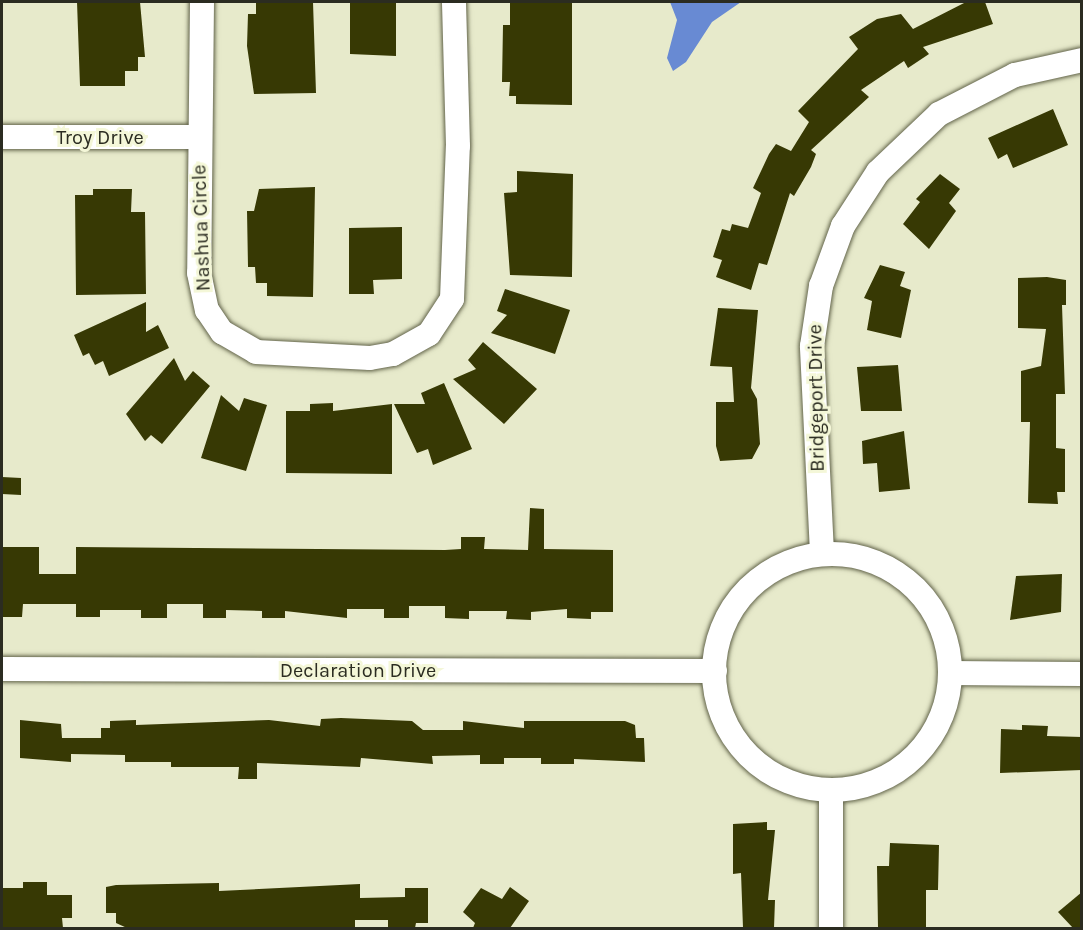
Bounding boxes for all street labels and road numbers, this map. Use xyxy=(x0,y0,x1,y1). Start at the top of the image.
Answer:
street label: Troy Drive xyxy=(56,125,144,149)
street label: Nashua Circle xyxy=(187,164,215,292)
street label: Bridgeport Drive xyxy=(803,324,829,472)
street label: Declaration Drive xyxy=(280,658,436,682)

